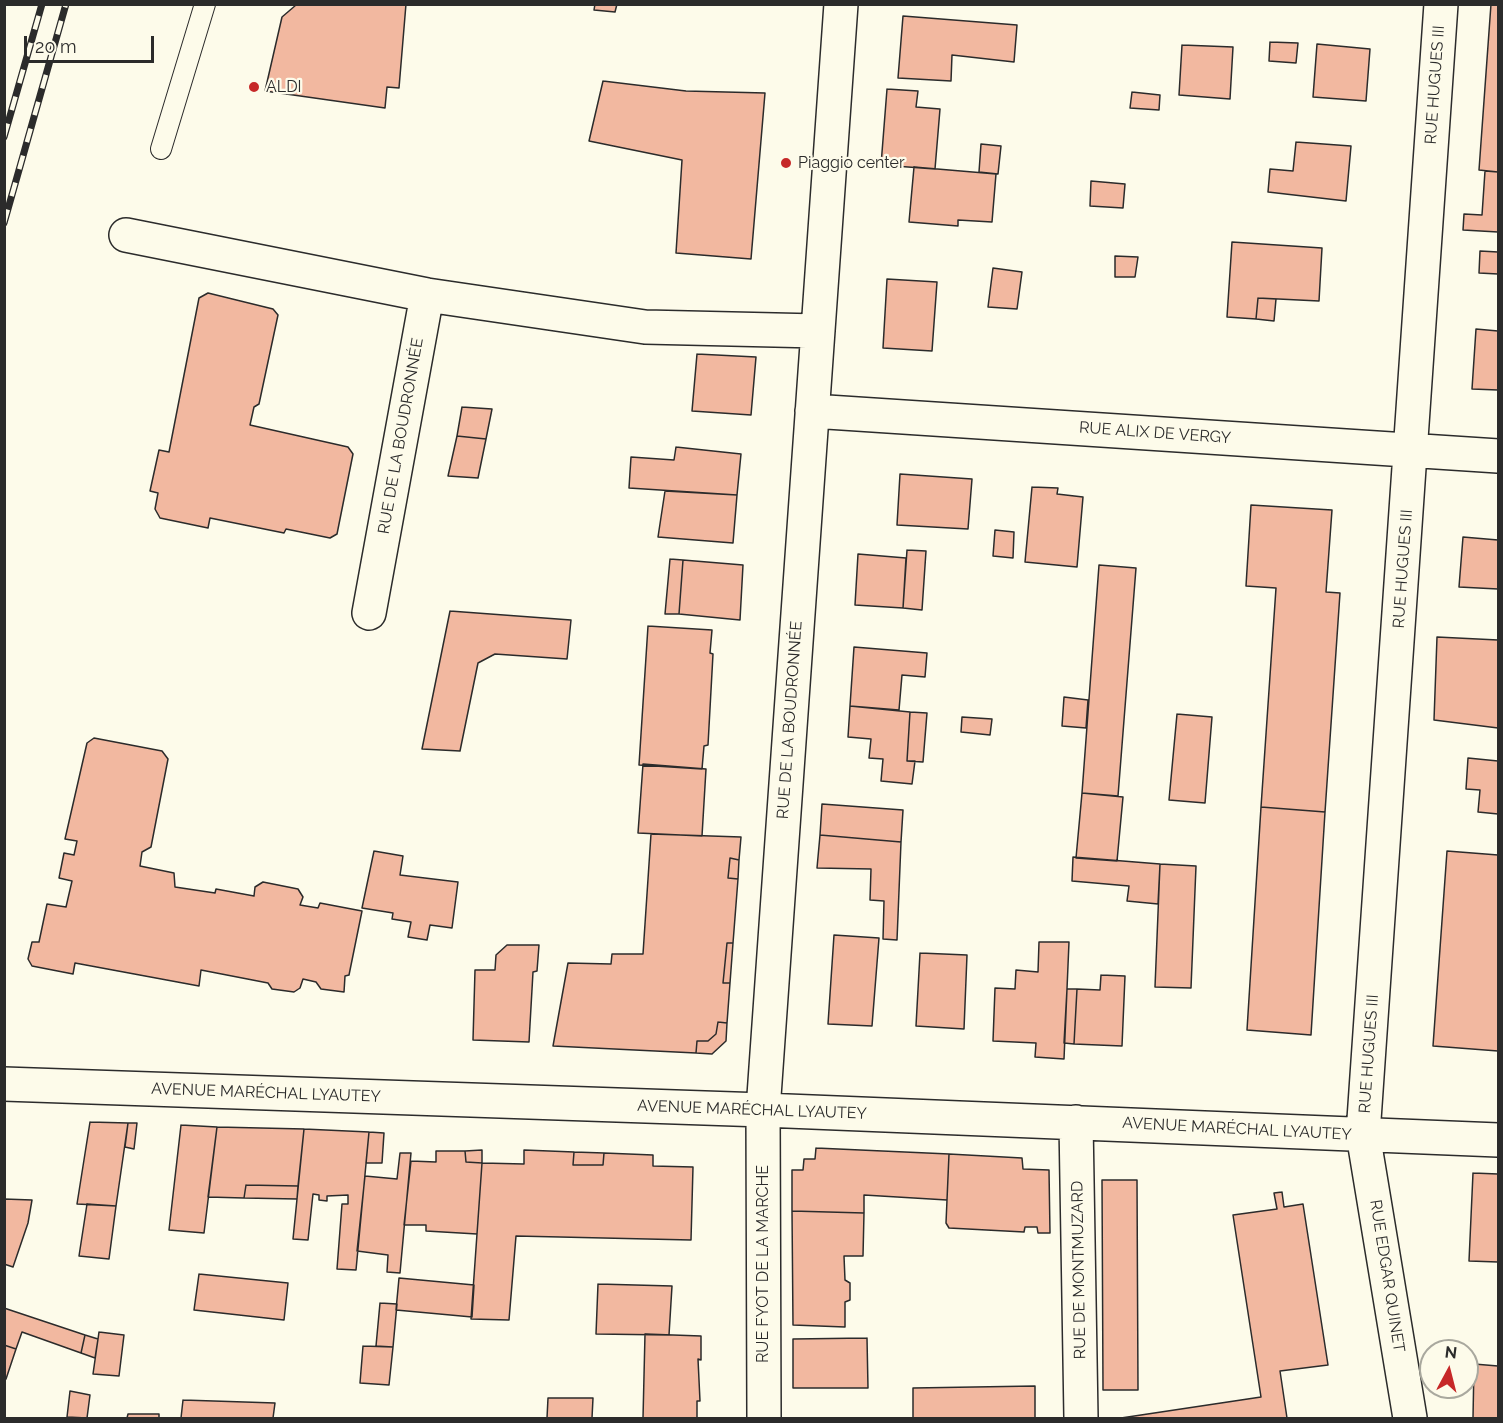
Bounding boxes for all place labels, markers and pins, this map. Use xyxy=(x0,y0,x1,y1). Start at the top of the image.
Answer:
place label: ALDI xyxy=(266,77,302,97)
marker: ALDI xyxy=(247,80,261,94)
place label: Piaggio center xyxy=(798,153,905,173)
marker: Piaggio center xyxy=(779,156,793,170)

